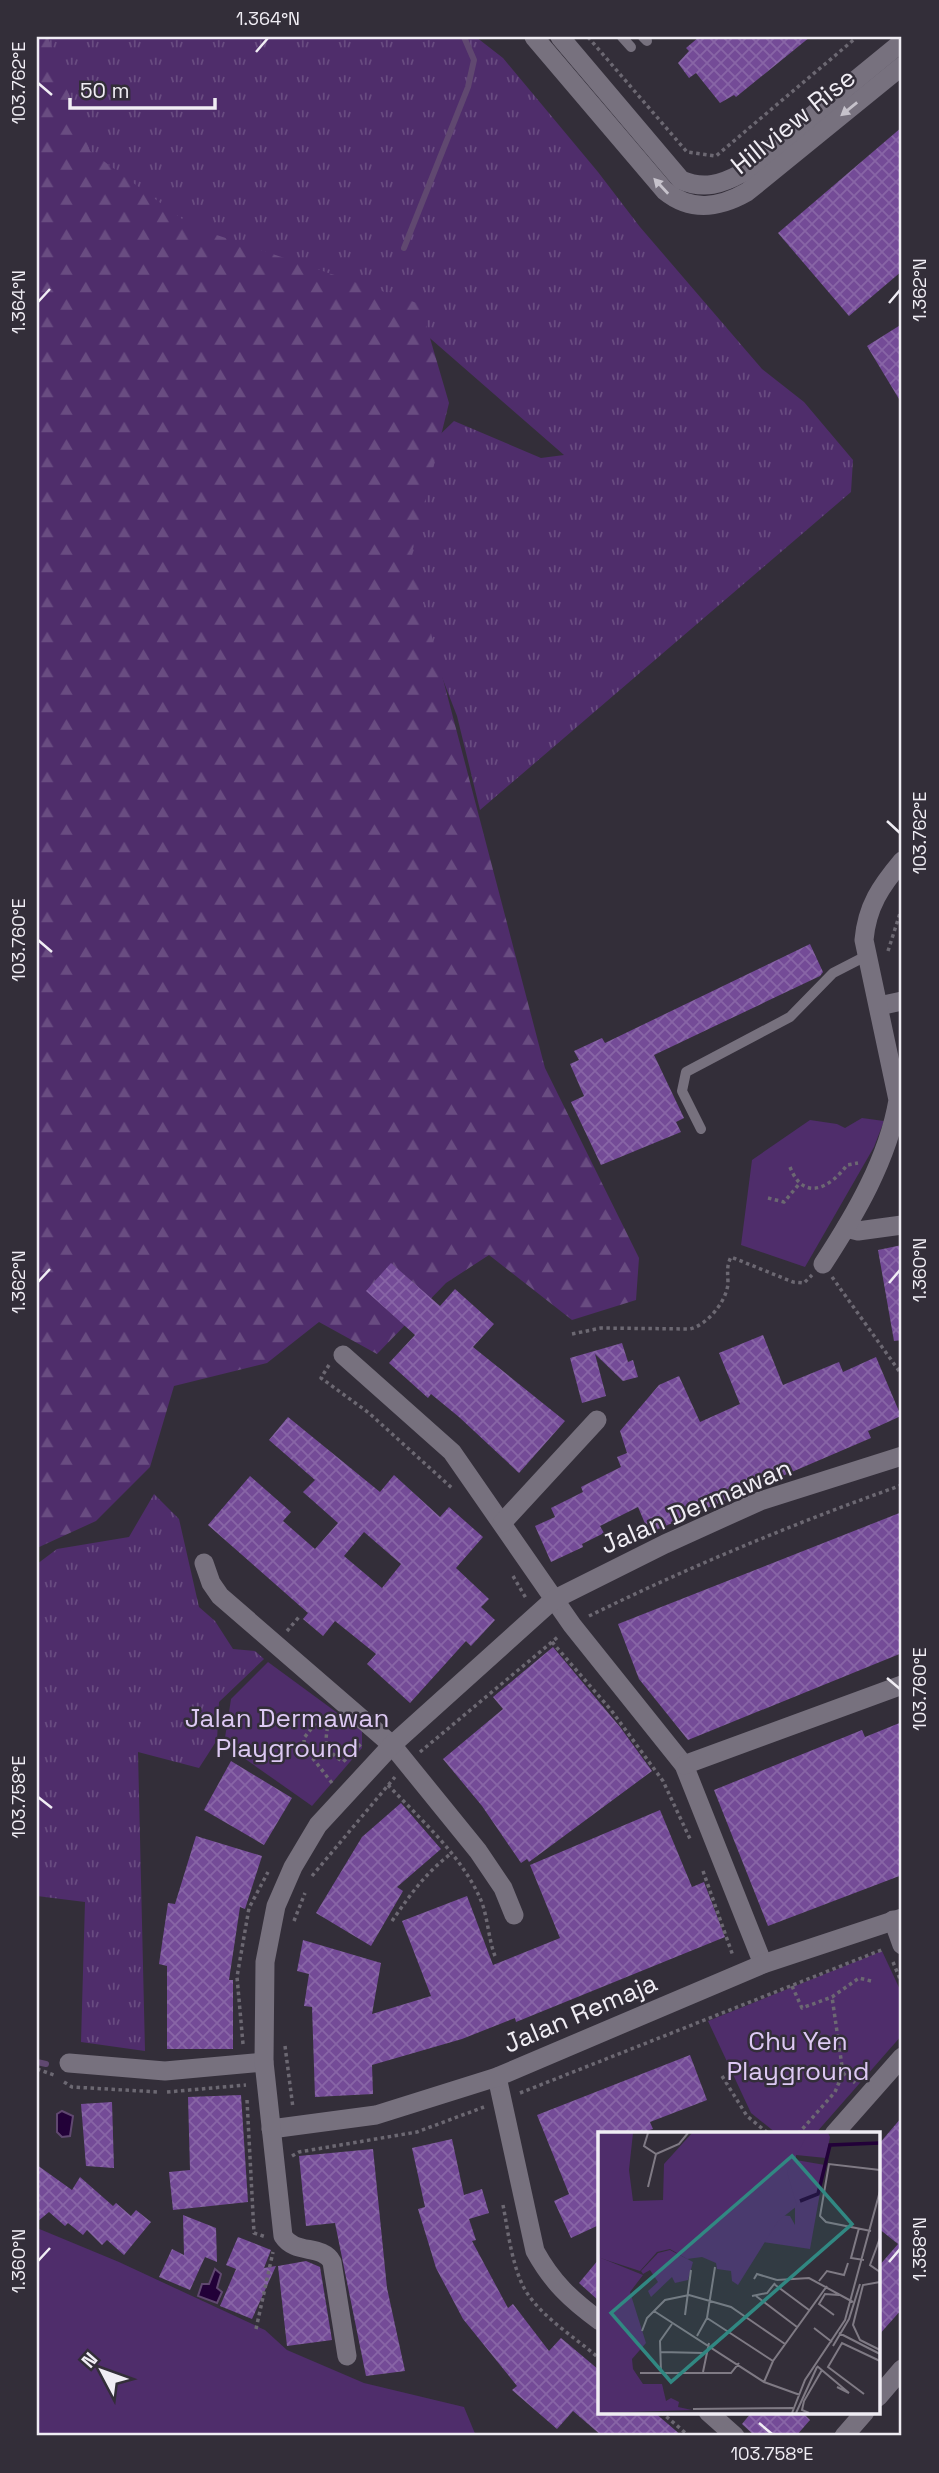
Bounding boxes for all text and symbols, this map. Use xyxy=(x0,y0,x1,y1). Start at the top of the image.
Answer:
text: 1.364°N xyxy=(236,7,300,30)
text: 103.762°E xyxy=(7,42,30,124)
street label: Hillview Rise xyxy=(724,60,862,182)
scale bar xyxy=(70,66,215,110)
text: 50 m xyxy=(80,77,130,104)
one-way arrow xyxy=(841,101,858,116)
one-way arrow xyxy=(653,178,669,195)
text: 1.362°N xyxy=(908,258,931,322)
text: 1.364°N xyxy=(7,270,30,334)
text: 103.762°E xyxy=(908,792,931,874)
text: 103.760°E xyxy=(7,898,30,982)
text: 1.360°N xyxy=(908,1238,931,1302)
text: 1.362°N xyxy=(7,1250,30,1314)
street label: Jalan Dermawan xyxy=(595,1450,797,1562)
text: 103.760°E xyxy=(908,1647,931,1731)
park label: Jalan Dermawan Playground xyxy=(185,1701,389,1765)
text: 103.758°E xyxy=(7,1756,30,1839)
street label: Jalan Remaja xyxy=(498,1965,662,2061)
park label: Chu Yen Playground xyxy=(726,2024,870,2088)
inset map xyxy=(598,2132,880,2414)
text: 1.358°N xyxy=(908,2217,931,2281)
text: 1.360°N xyxy=(7,2229,30,2293)
north arrow xyxy=(66,2336,136,2406)
text: N xyxy=(76,2347,103,2373)
text: 103.758°E xyxy=(731,2442,814,2465)

